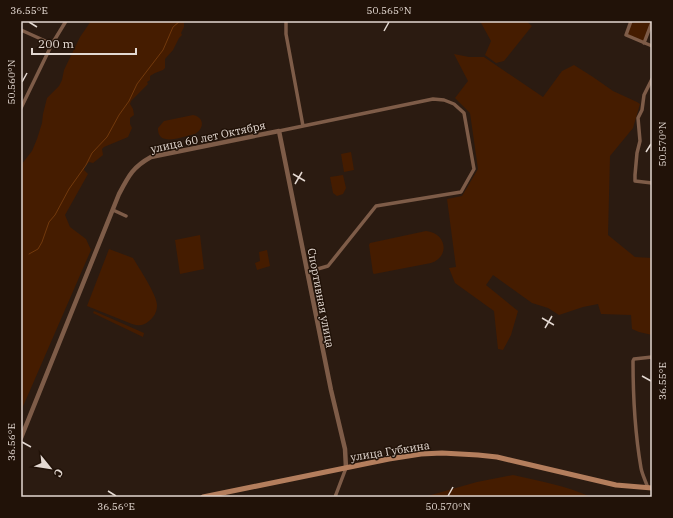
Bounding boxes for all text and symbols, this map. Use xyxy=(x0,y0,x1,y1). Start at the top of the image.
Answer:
text: 36.55°E xyxy=(10,4,48,17)
text: 50.565°N xyxy=(366,4,412,17)
scale bar xyxy=(32,30,136,56)
text: 200 m xyxy=(38,36,74,51)
text: 50.560°N xyxy=(5,59,18,105)
street label: улица 60 лет Октября xyxy=(149,118,267,156)
text: 50.570°N xyxy=(656,121,669,167)
street label: Спортивная улица xyxy=(304,247,338,349)
text: 36.55°E xyxy=(656,362,669,400)
text: 36.56°E xyxy=(5,423,18,461)
street label: улица Губкина xyxy=(349,438,431,464)
north arrow xyxy=(30,448,70,488)
text: С xyxy=(51,466,67,480)
text: 36.56°E xyxy=(97,500,135,513)
text: 50.570°N xyxy=(425,500,471,513)

